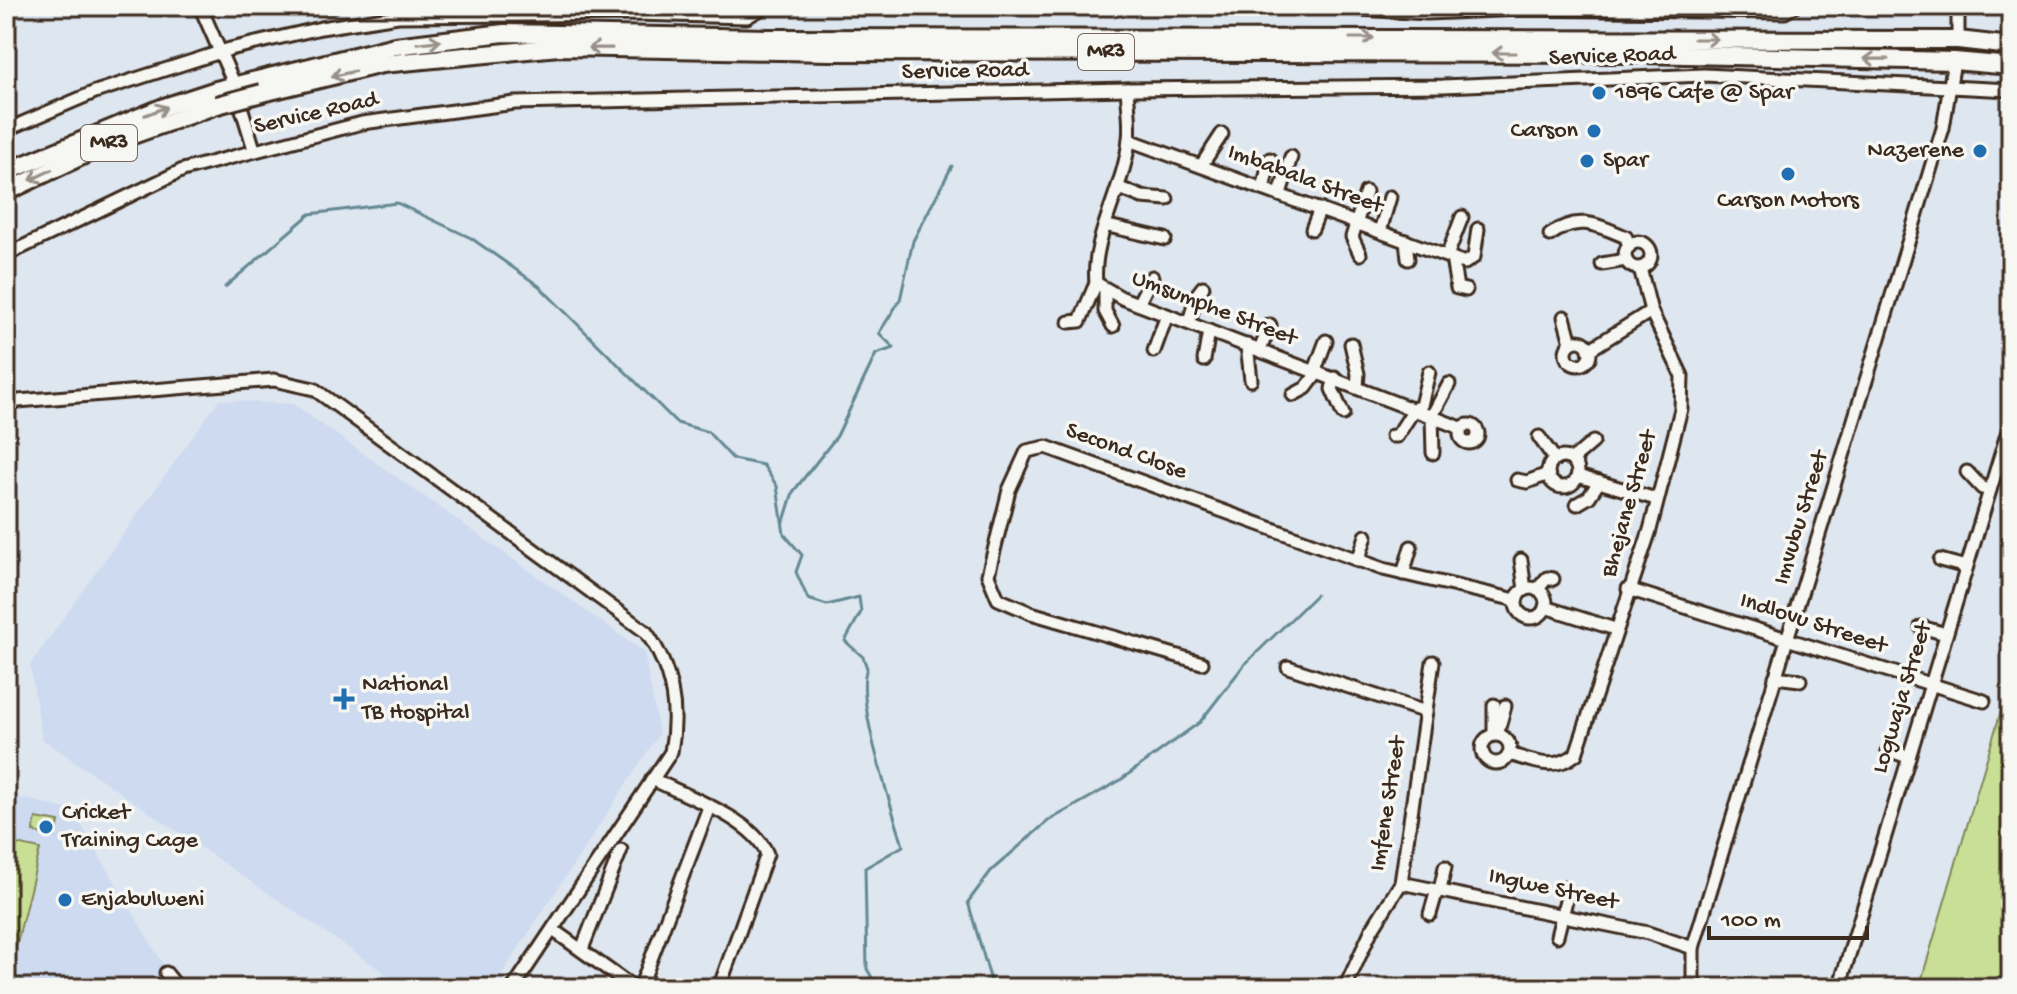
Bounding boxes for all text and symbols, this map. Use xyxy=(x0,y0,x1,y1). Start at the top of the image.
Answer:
one-way arrow xyxy=(1348,30,1375,46)
one-way arrow xyxy=(1692,31,1719,47)
road number: MR3 xyxy=(1078,34,1134,70)
one-way arrow xyxy=(415,35,442,50)
one-way arrow xyxy=(587,40,614,56)
street label: Service Road xyxy=(1548,40,1678,74)
one-way arrow xyxy=(1491,46,1518,61)
one-way arrow xyxy=(1863,51,1890,67)
street label: Service Road xyxy=(902,56,1030,88)
one-way arrow xyxy=(330,67,356,82)
place label: 1896 Cafe @ Spar xyxy=(1614,79,1796,108)
marker: 1896 Cafe @ Spar xyxy=(1590,84,1608,102)
street label: Service Road xyxy=(251,85,383,142)
one-way arrow xyxy=(143,103,168,117)
place label: Carson xyxy=(1510,117,1579,146)
marker: Carson xyxy=(1585,122,1603,140)
road number: MR3 xyxy=(81,125,137,161)
place label: Nazerene xyxy=(1867,137,1965,166)
street label: Imbabala Street xyxy=(1223,138,1389,222)
marker: Nazerene xyxy=(1971,142,1989,160)
place label: Spar xyxy=(1603,147,1650,176)
marker: Spar xyxy=(1578,152,1596,170)
marker: Carson Motors xyxy=(1779,165,1797,183)
one-way arrow xyxy=(29,168,53,183)
place label: Carson Motors xyxy=(1717,187,1860,216)
street label: Umsumphe Street xyxy=(1127,264,1303,355)
street label: Second Close xyxy=(1061,417,1191,488)
street label: Bhejane Street xyxy=(1595,425,1665,582)
street label: Imvubu Street xyxy=(1768,446,1837,588)
street label: Indlovu Streeet xyxy=(1736,587,1892,662)
street label: Logwaja Street xyxy=(1866,617,1940,777)
place label: National TB Hospital xyxy=(360,671,470,728)
marker: National TB Hospital xyxy=(333,688,355,710)
street label: Imfene Street xyxy=(1364,732,1414,873)
place label: Cricket Training Cage xyxy=(60,799,199,856)
marker: Cricket Training Cage xyxy=(37,818,55,836)
street label: Ingwe Street xyxy=(1486,862,1622,918)
place label: Enjabulweni xyxy=(81,886,204,915)
scale bar xyxy=(1709,890,1867,940)
marker: Enjabulweni xyxy=(56,891,74,909)
text: 100 m xyxy=(1720,907,1781,936)

